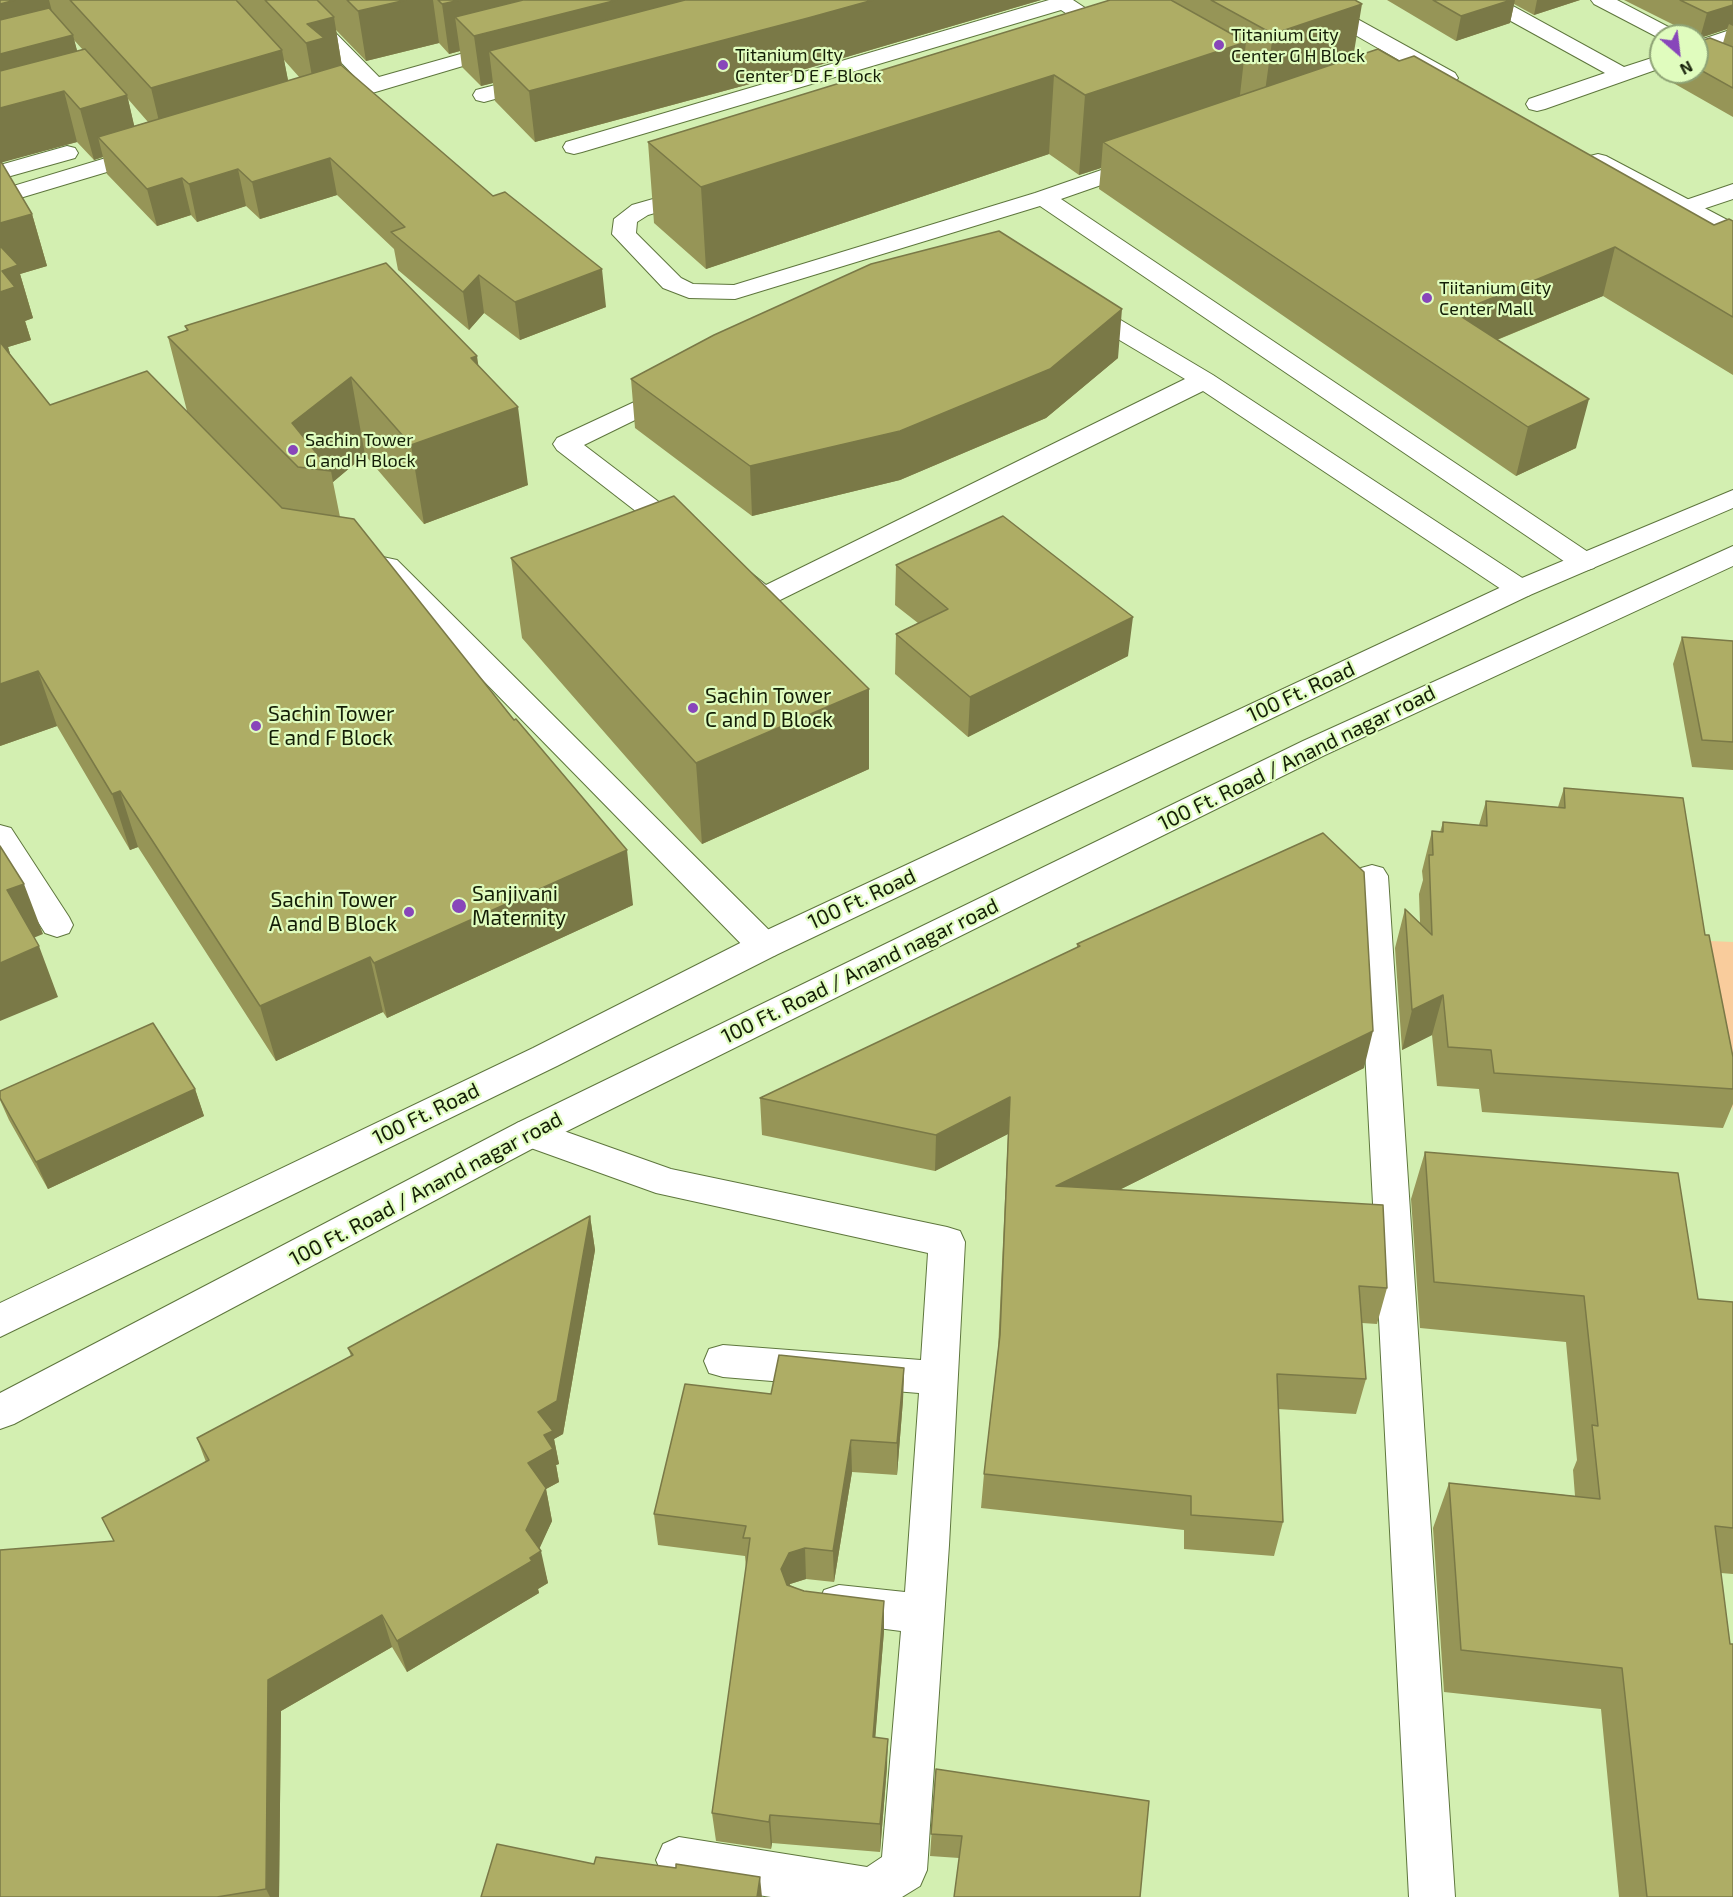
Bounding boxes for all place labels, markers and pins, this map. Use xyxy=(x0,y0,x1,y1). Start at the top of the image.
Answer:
place label: Titanium City Center G H Block xyxy=(1231,24,1365,66)
marker: Titanium City Center G H Block xyxy=(1212,38,1226,52)
place label: Titanium CIty Center D E F Block xyxy=(735,44,882,86)
marker: Titanium CIty Center D E F Block xyxy=(716,58,730,72)
place label: Tiitanium City Center Mall xyxy=(1439,277,1551,320)
marker: Tiitanium City Center Mall xyxy=(1420,291,1434,305)
place label: Sachin Tower G and H Block xyxy=(305,429,416,472)
marker: Sachin Tower G and H Block xyxy=(286,443,300,457)
place label: Sachin Tower C and D Block xyxy=(705,683,833,733)
place label: Sachin Tower E and F Block xyxy=(268,701,395,751)
marker: Sachin Tower C and D Block xyxy=(686,701,700,715)
marker: Sachin Tower E and F Block xyxy=(249,719,263,733)
place label: Sanjivani Maternity xyxy=(472,881,566,931)
place label: Sachin Tower A and B Block xyxy=(269,887,397,937)
marker: Sanjivani Maternity xyxy=(450,897,468,915)
marker: Sachin Tower A and B Block xyxy=(402,905,416,919)

